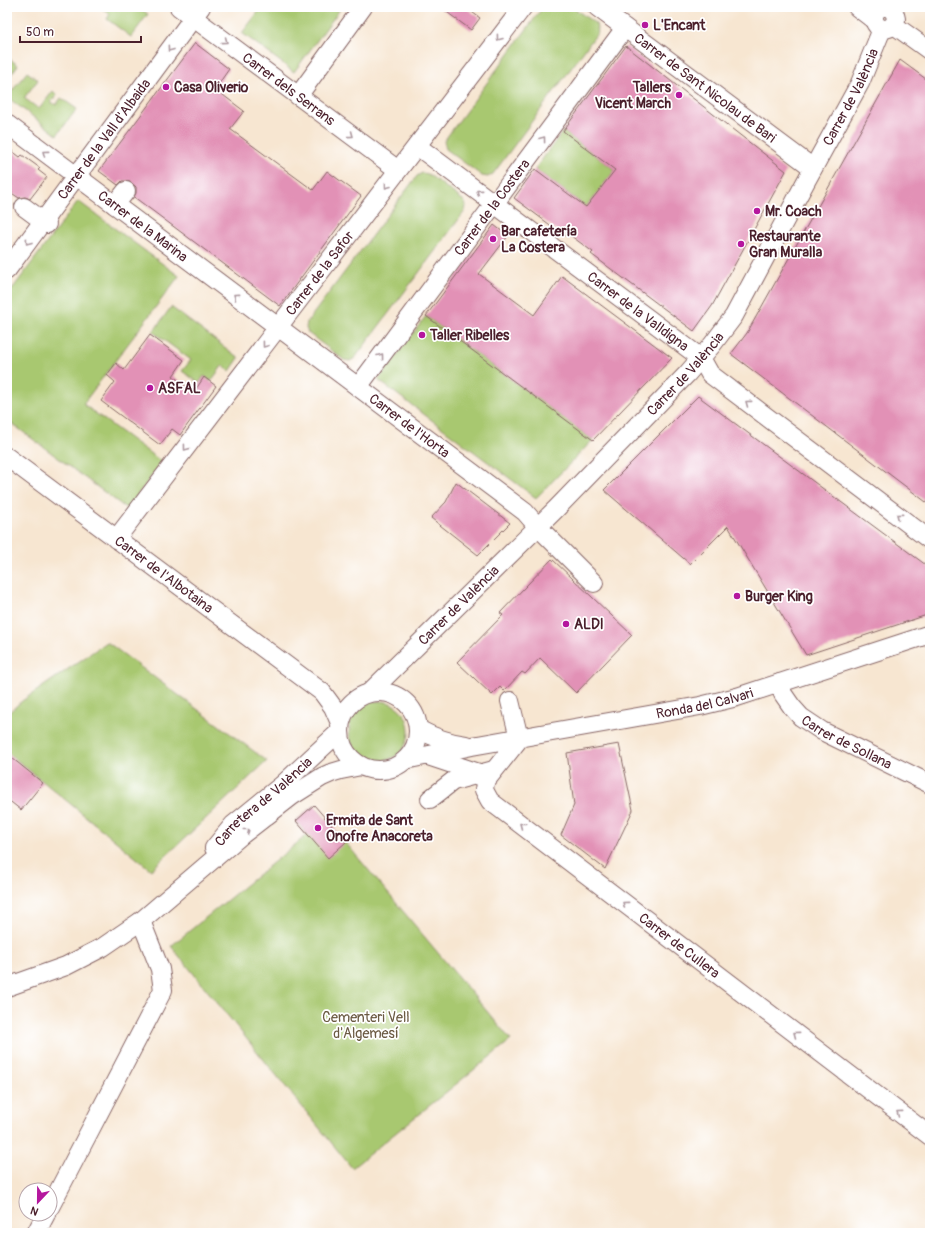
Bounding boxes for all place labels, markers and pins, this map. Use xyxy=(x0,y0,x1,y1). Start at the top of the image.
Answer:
place label: L'Encant xyxy=(653,17,706,34)
marker: L'Encant xyxy=(640,20,650,30)
place label: Casa Oliverio xyxy=(174,79,249,96)
place label: Tallers Vicent March xyxy=(595,79,672,112)
marker: Casa Oliverio xyxy=(161,82,171,92)
marker: Tallers Vicent March xyxy=(674,90,684,100)
place label: Mr. Coach xyxy=(765,203,822,220)
marker: Mr. Coach xyxy=(752,206,762,216)
place label: Bar cafetería La Costera xyxy=(501,223,577,256)
place label: Restaurante Gran Muralla xyxy=(749,228,823,261)
marker: Bar cafetería La Costera xyxy=(488,234,498,244)
marker: Restaurante Gran Muralla xyxy=(736,239,746,249)
place label: Taller Ribelles xyxy=(429,327,510,344)
marker: Taller Ribelles xyxy=(417,330,427,340)
place label: ASFAL xyxy=(158,380,201,397)
marker: ASFAL xyxy=(145,383,155,393)
place label: Burger King xyxy=(745,588,813,605)
marker: Burger King xyxy=(732,591,742,601)
place label: ALDI xyxy=(574,616,604,633)
marker: ALDI xyxy=(561,619,571,629)
place label: Ermita de Sant Onofre Anacoreta xyxy=(326,812,433,845)
marker: Ermita de Sant Onofre Anacoreta xyxy=(313,823,323,833)

